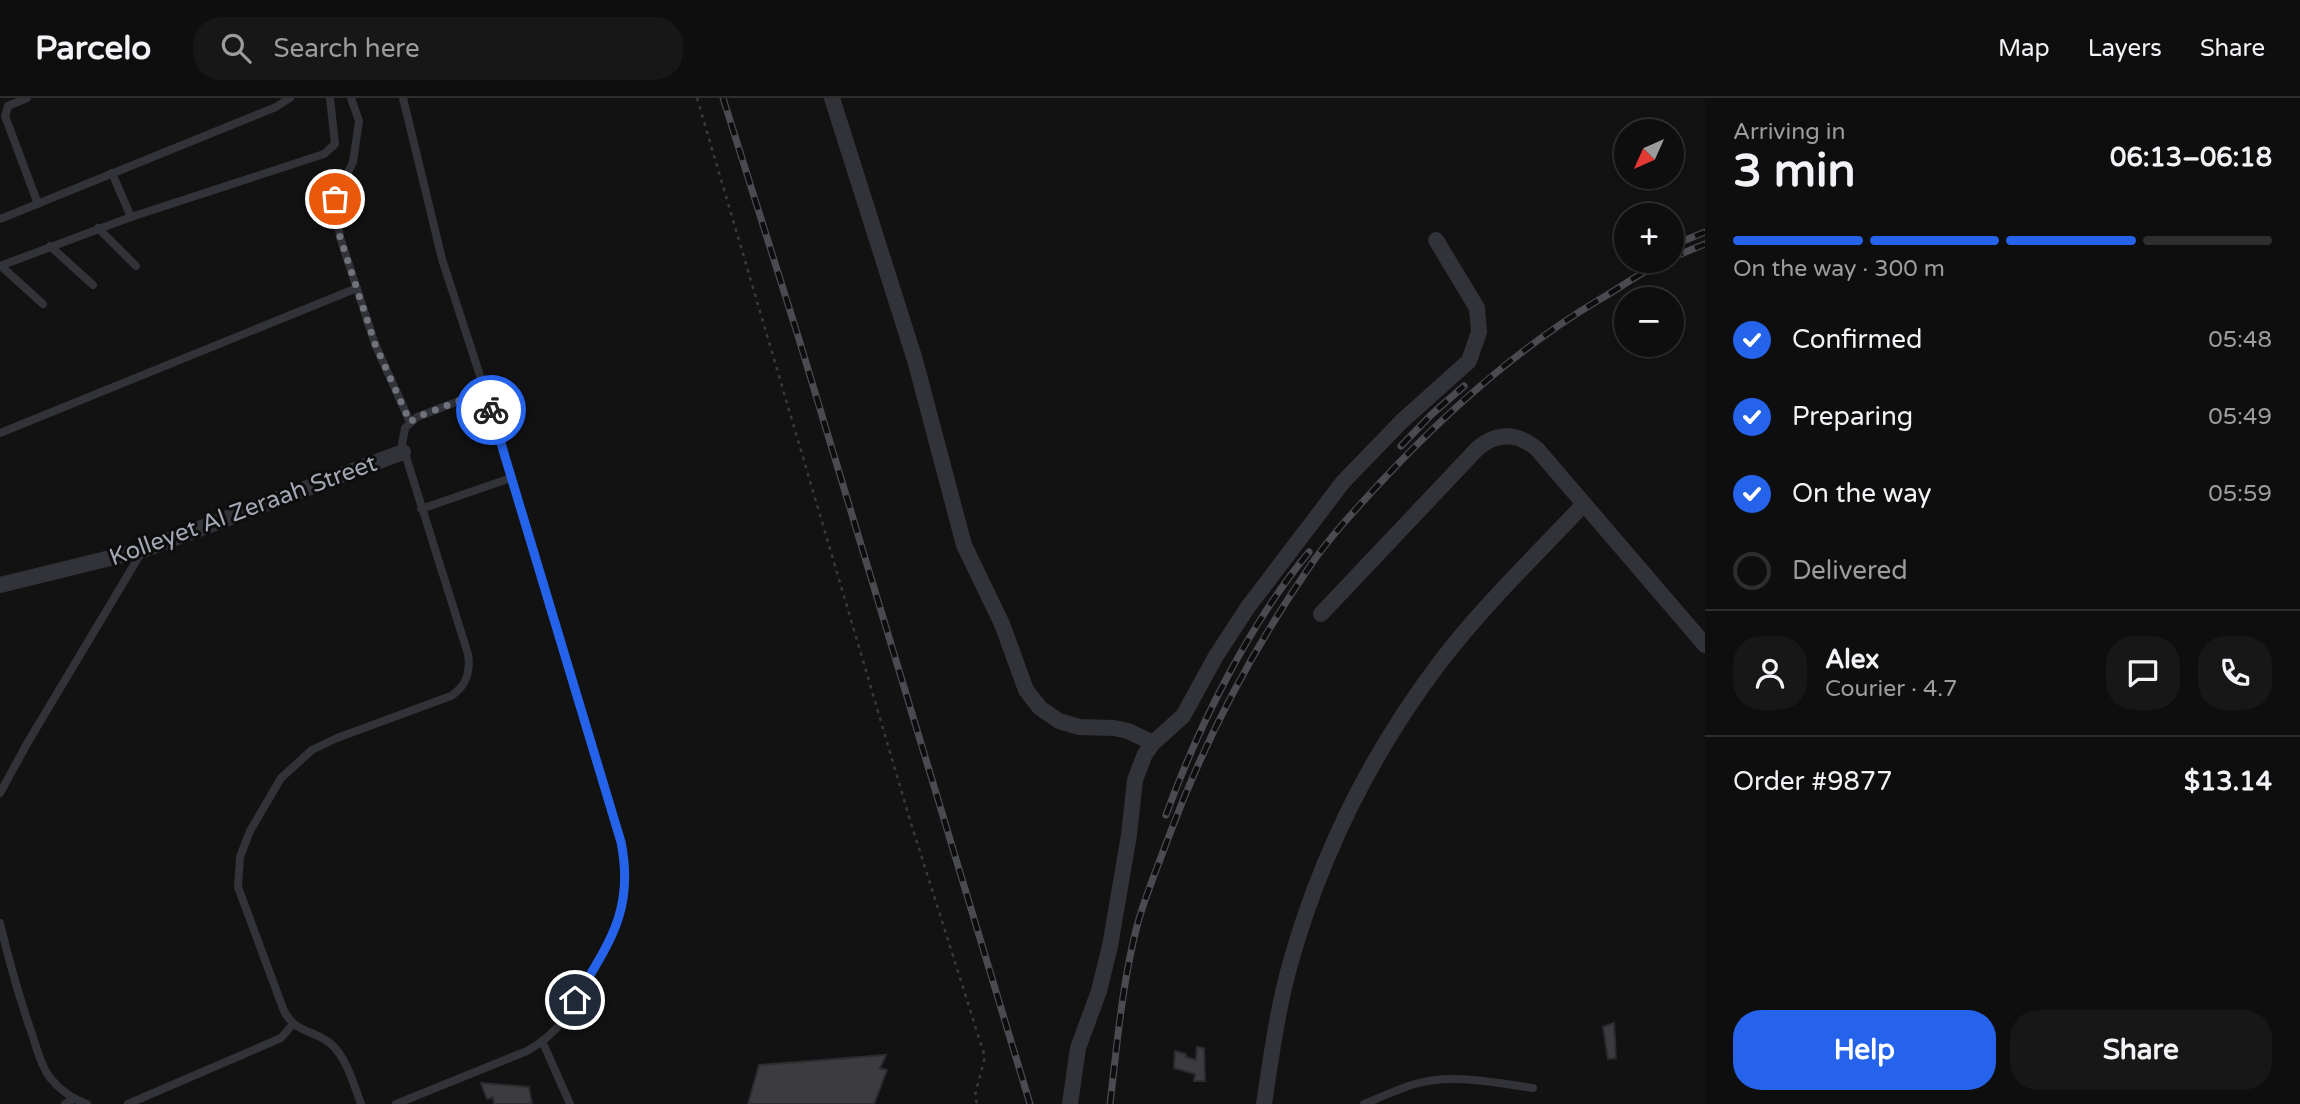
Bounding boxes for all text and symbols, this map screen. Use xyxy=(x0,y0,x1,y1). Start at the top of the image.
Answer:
search box xyxy=(193,17,683,80)
text: Parcelo xyxy=(35,29,151,68)
icon: search xyxy=(217,29,255,67)
text: Search here xyxy=(273,33,420,64)
text: Map xyxy=(1998,34,2050,63)
text: Layers xyxy=(2088,34,2162,63)
text: Share xyxy=(2200,34,2265,63)
text: Arriving in xyxy=(1733,118,1846,146)
north arrow xyxy=(1614,119,1684,189)
map controls xyxy=(1614,119,1684,357)
text: 06:13–06:18 xyxy=(2110,142,2272,173)
text: 3 min xyxy=(1733,144,1856,199)
pin xyxy=(305,169,365,229)
icon: bag xyxy=(316,180,354,218)
button: + xyxy=(1614,203,1684,273)
text: On the way · 300 m xyxy=(1733,255,1945,283)
button: − xyxy=(1614,287,1684,357)
icon: check xyxy=(1733,321,1771,359)
text: Confirmed xyxy=(1792,324,1922,355)
text: 05:48 xyxy=(2208,326,2272,354)
courier xyxy=(456,375,526,445)
icon: bike xyxy=(472,391,510,429)
icon: check xyxy=(1733,398,1771,436)
text: Preparing xyxy=(1792,401,1913,432)
text: 05:49 xyxy=(2208,403,2272,431)
street label: Kolleyet Al Zeraah Street xyxy=(106,449,381,572)
icon: check xyxy=(1733,475,1771,513)
text: On the way xyxy=(1792,478,1932,509)
text: 05:59 xyxy=(2208,480,2272,508)
text: Delivered xyxy=(1792,555,1908,586)
button: person xyxy=(1733,636,1807,710)
button: chat xyxy=(2106,636,2180,710)
button: phone xyxy=(2198,636,2272,710)
text: Alex xyxy=(1825,644,1879,675)
text: Courier · 4.7 xyxy=(1825,675,1958,703)
text: Order #9877 xyxy=(1733,766,1893,797)
text: $13.14 xyxy=(2184,766,2272,797)
pin xyxy=(545,970,605,1030)
icon: home xyxy=(556,981,594,1019)
button: Help xyxy=(1733,1010,1996,1090)
button: Share xyxy=(2010,1010,2272,1090)

